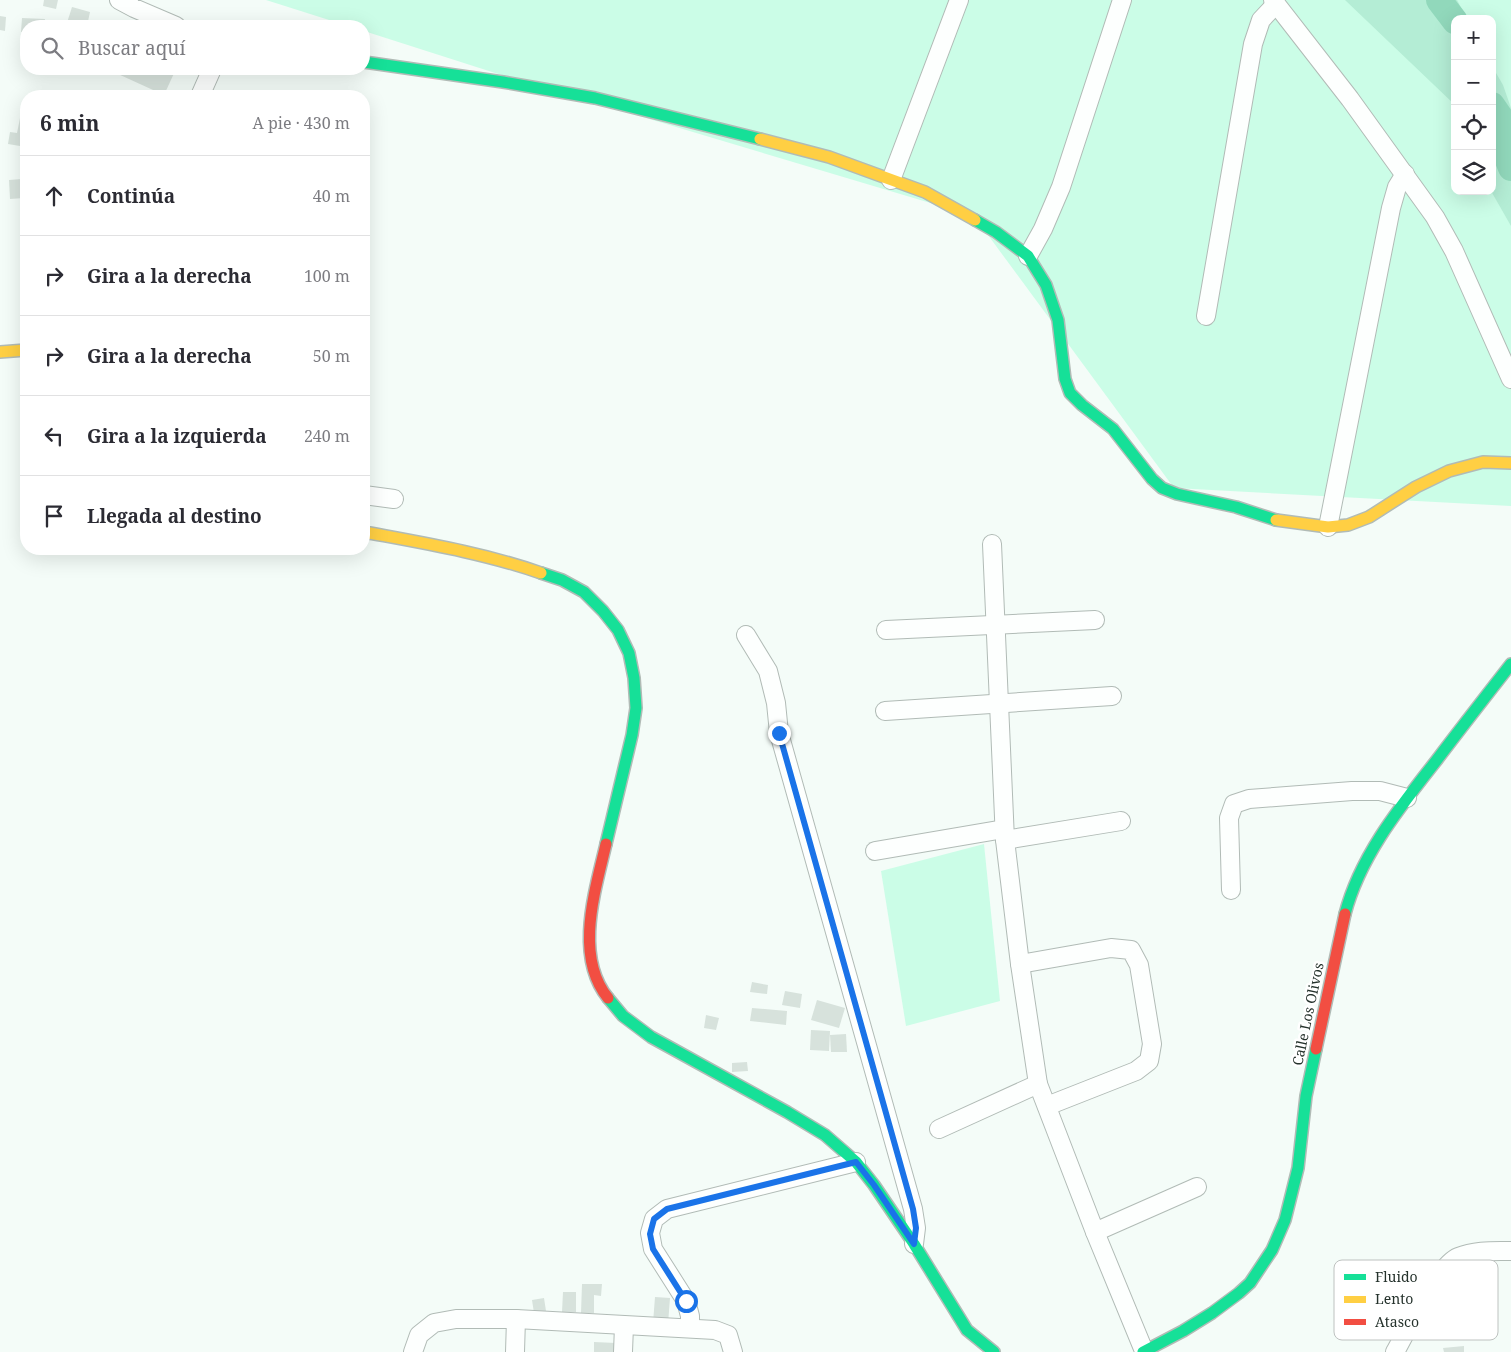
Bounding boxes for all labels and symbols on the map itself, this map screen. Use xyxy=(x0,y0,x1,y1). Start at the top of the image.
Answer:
route end xyxy=(768,722,791,745)
street label: Calle Los Olivos xyxy=(1287,961,1328,1067)
legend xyxy=(1334,1260,1498,1340)
text: Fluido xyxy=(1375,1267,1418,1286)
text: Lento xyxy=(1375,1289,1413,1308)
route start xyxy=(675,1290,698,1313)
text: Atasco xyxy=(1375,1312,1419,1331)

